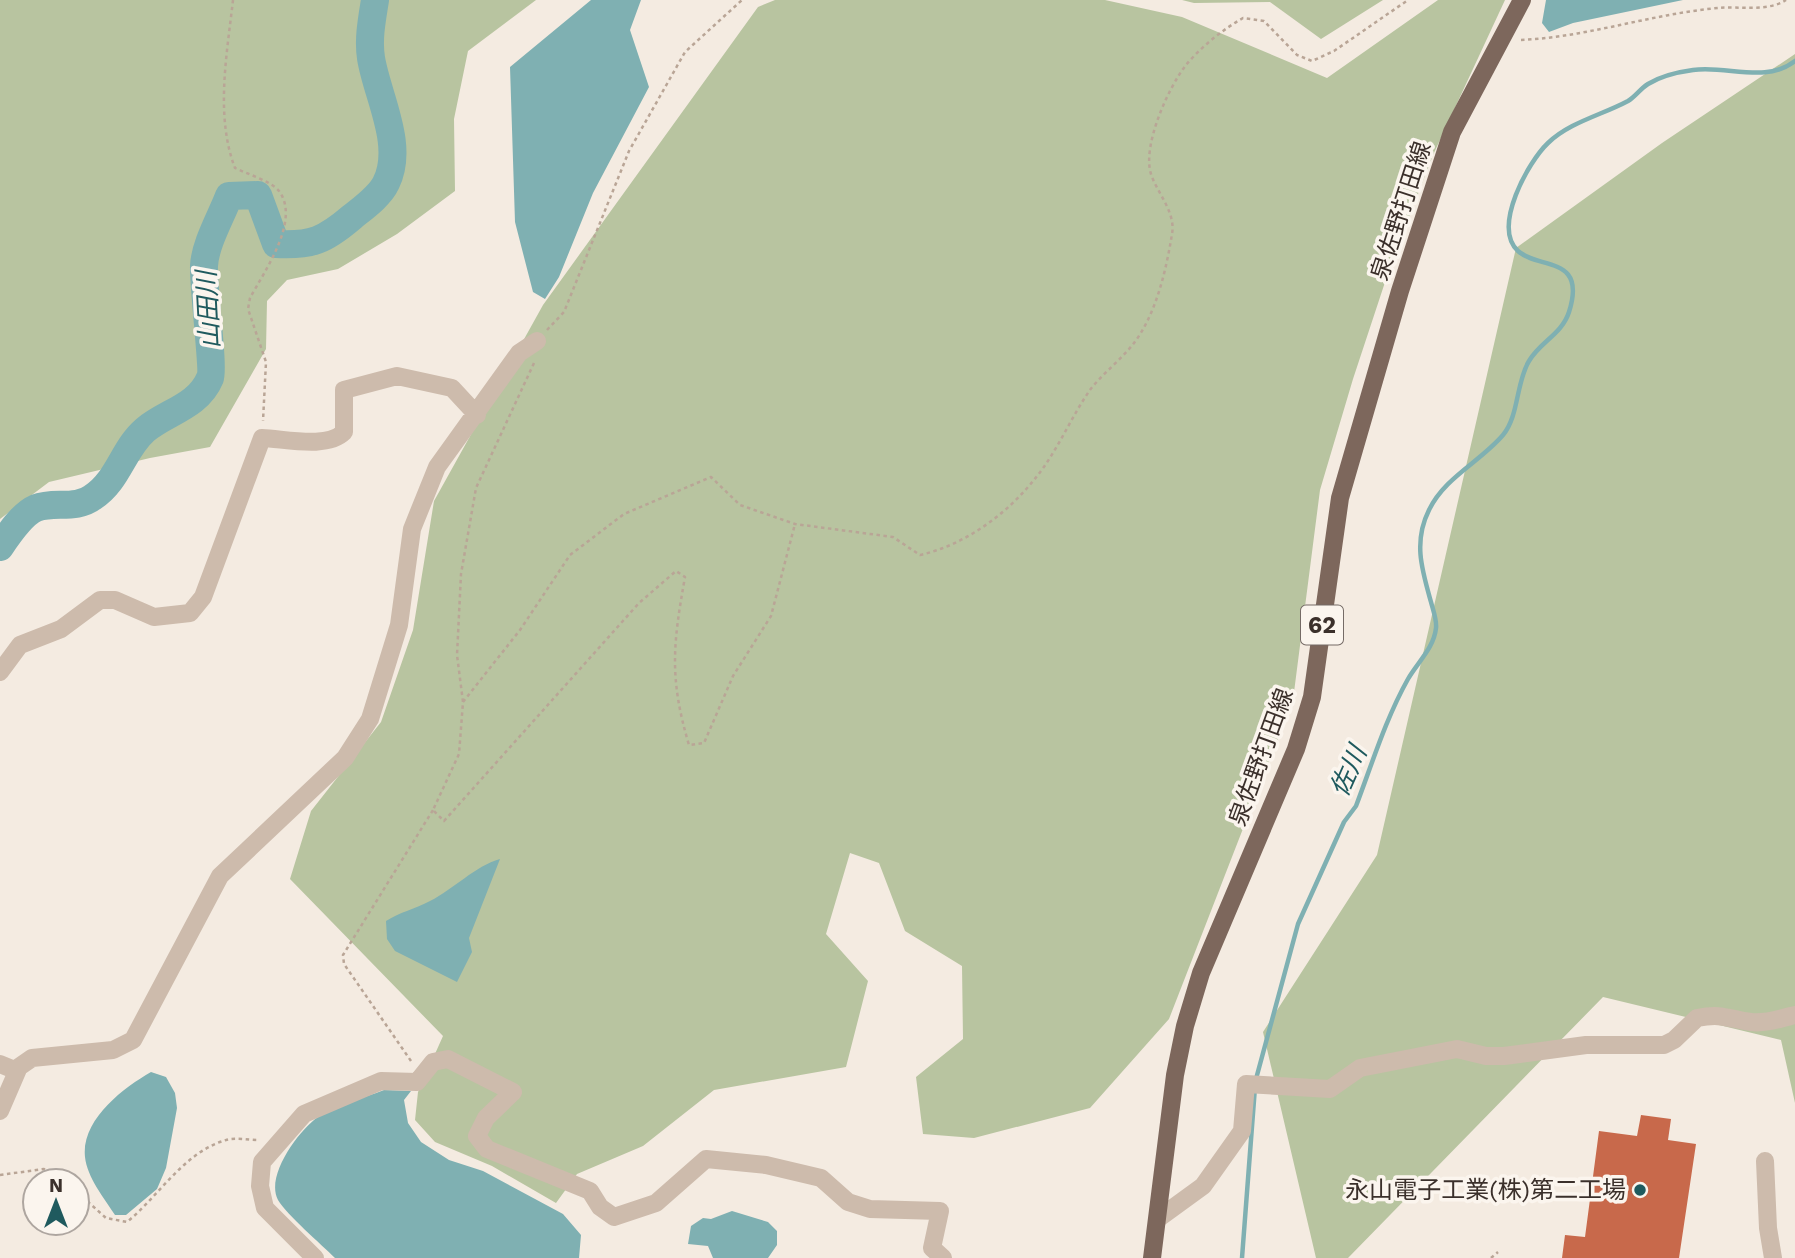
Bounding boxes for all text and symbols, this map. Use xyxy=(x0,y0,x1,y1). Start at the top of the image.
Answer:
street label: 泉佐野打田線 xyxy=(1365,138,1437,284)
water label: 山田川 xyxy=(191,267,225,350)
road number: 62 xyxy=(1301,606,1343,645)
street label: 泉佐野打田線 xyxy=(1223,685,1299,829)
water label: 佐川 xyxy=(1324,738,1373,801)
north arrow xyxy=(21,1167,91,1237)
text: N xyxy=(49,1174,63,1197)
place label: 永山電子工業(株)第二工場 xyxy=(1345,1176,1626,1204)
marker: 永山電子工業(株)第二工場 xyxy=(1632,1182,1648,1198)

